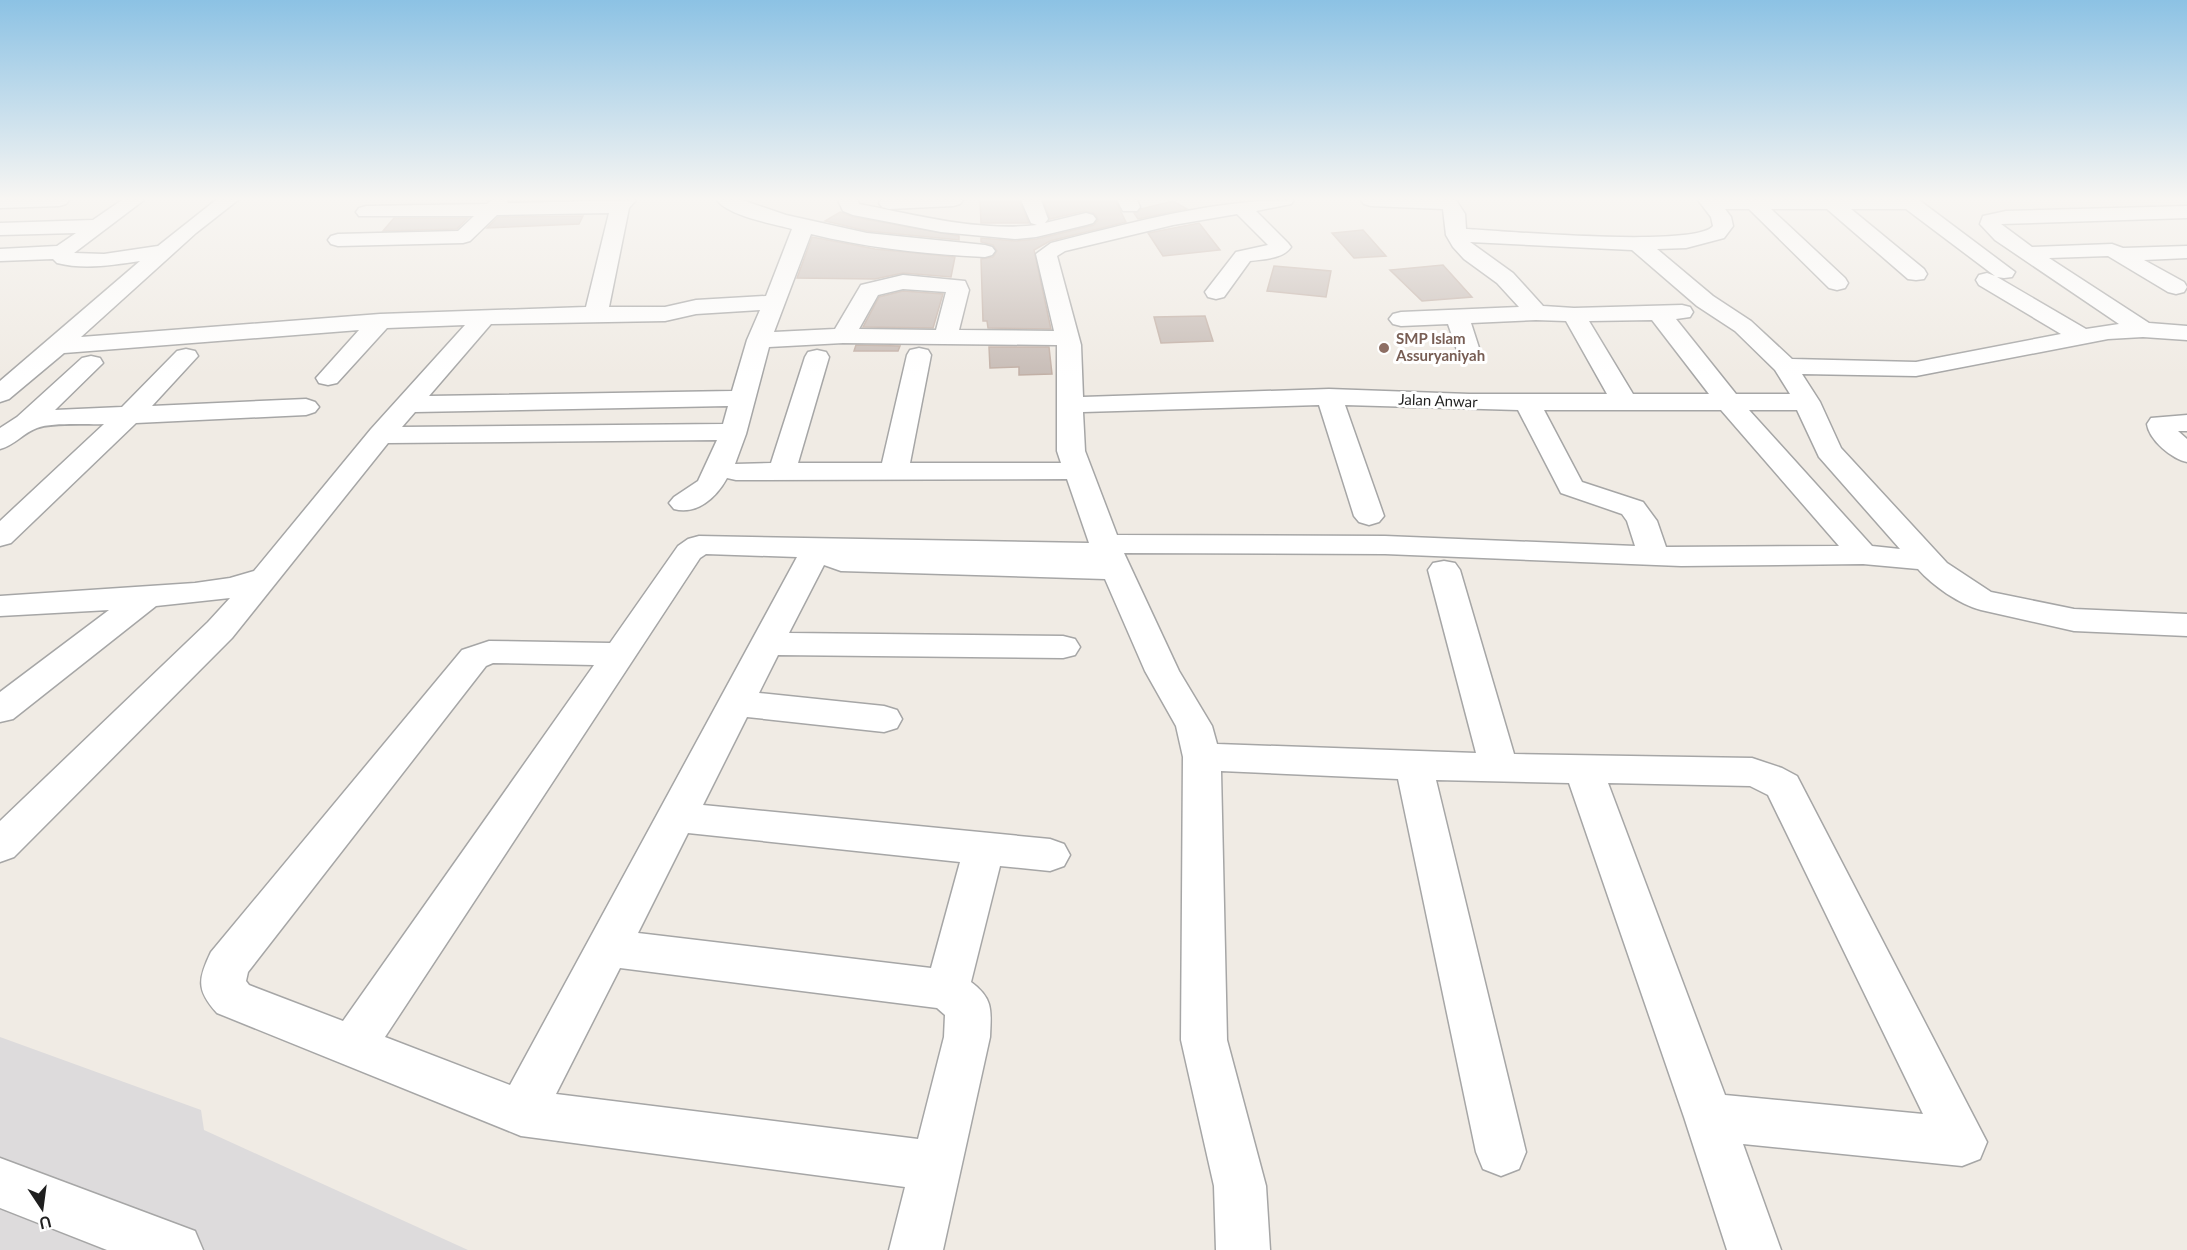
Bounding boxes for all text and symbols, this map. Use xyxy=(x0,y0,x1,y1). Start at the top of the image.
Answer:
place label: SMP Islam Assuryaniyah xyxy=(1395,329,1485,364)
marker: SMP Islam Assuryaniyah xyxy=(1377,341,1391,355)
street label: Jalan Anwar xyxy=(1398,390,1478,410)
north arrow xyxy=(12,1178,72,1238)
text: U xyxy=(38,1213,53,1234)

